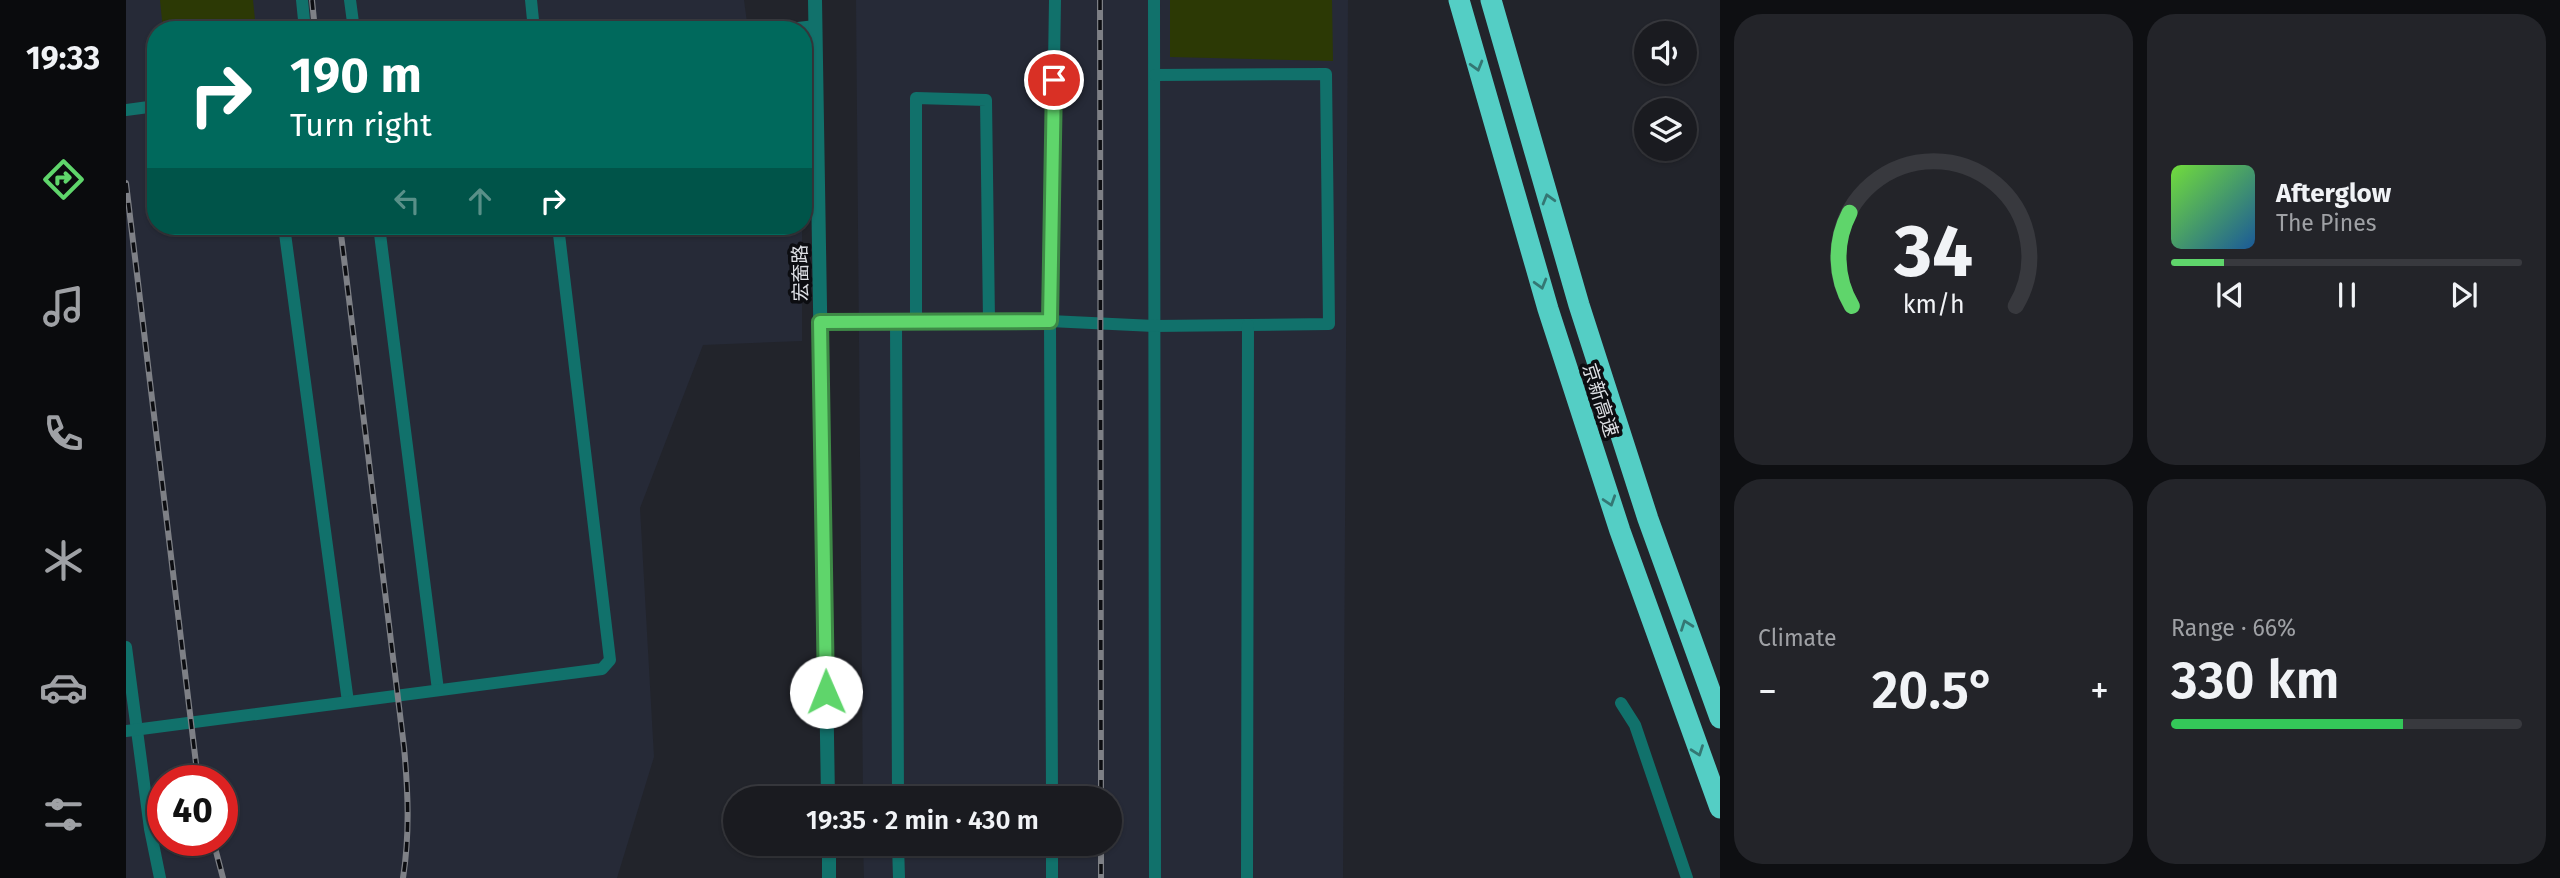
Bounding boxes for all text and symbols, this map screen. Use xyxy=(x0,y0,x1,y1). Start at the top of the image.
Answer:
map controls xyxy=(1634,21,1697,161)
button: sound xyxy=(1634,21,1697,84)
text: 19:33 xyxy=(26,39,100,77)
text: 190 m xyxy=(290,46,422,105)
icon: right xyxy=(175,49,266,140)
pin xyxy=(1024,50,1084,110)
one-way arrow xyxy=(1468,60,1483,72)
icon: arrive xyxy=(1035,61,1073,99)
button: layers xyxy=(1634,98,1697,161)
text: Turn right xyxy=(290,106,432,144)
icon: directions xyxy=(39,155,88,204)
text: Afterglow xyxy=(2276,178,2391,209)
icon: left xyxy=(388,182,426,220)
icon: ahead xyxy=(461,182,499,220)
icon: right xyxy=(534,182,572,220)
one-way arrow xyxy=(1542,193,1557,205)
text: 34 xyxy=(1893,208,1973,295)
text: The Pines xyxy=(2276,209,2377,237)
street label: 宏奤路 xyxy=(789,244,812,302)
icon: previous xyxy=(2211,276,2249,314)
icon: pause xyxy=(2328,276,2366,314)
icon: next xyxy=(2445,276,2483,314)
one-way arrow xyxy=(1532,278,1547,290)
icon: music xyxy=(39,282,88,331)
text: km/h xyxy=(1903,290,1964,320)
street label: 京新高速 xyxy=(1578,360,1623,440)
icon: phone xyxy=(39,409,88,458)
one-way arrow xyxy=(1602,494,1616,506)
icon: climate xyxy=(39,536,88,585)
text: Range · 66% xyxy=(2171,614,2296,642)
one-way arrow xyxy=(1681,619,1695,631)
text: Climate xyxy=(1758,624,1837,652)
text: 330 km xyxy=(2171,649,2340,712)
position arrow xyxy=(789,655,863,729)
text: 20.5° xyxy=(1872,659,1995,722)
icon: car xyxy=(39,663,88,712)
text: − xyxy=(1758,668,1777,714)
text: + xyxy=(2090,668,2109,714)
one-way arrow xyxy=(1690,745,1704,757)
speed limit sign: 40 xyxy=(147,765,238,856)
icon: filters xyxy=(39,790,88,839)
text: 19:35 · 2 min · 430 m xyxy=(806,805,1039,836)

